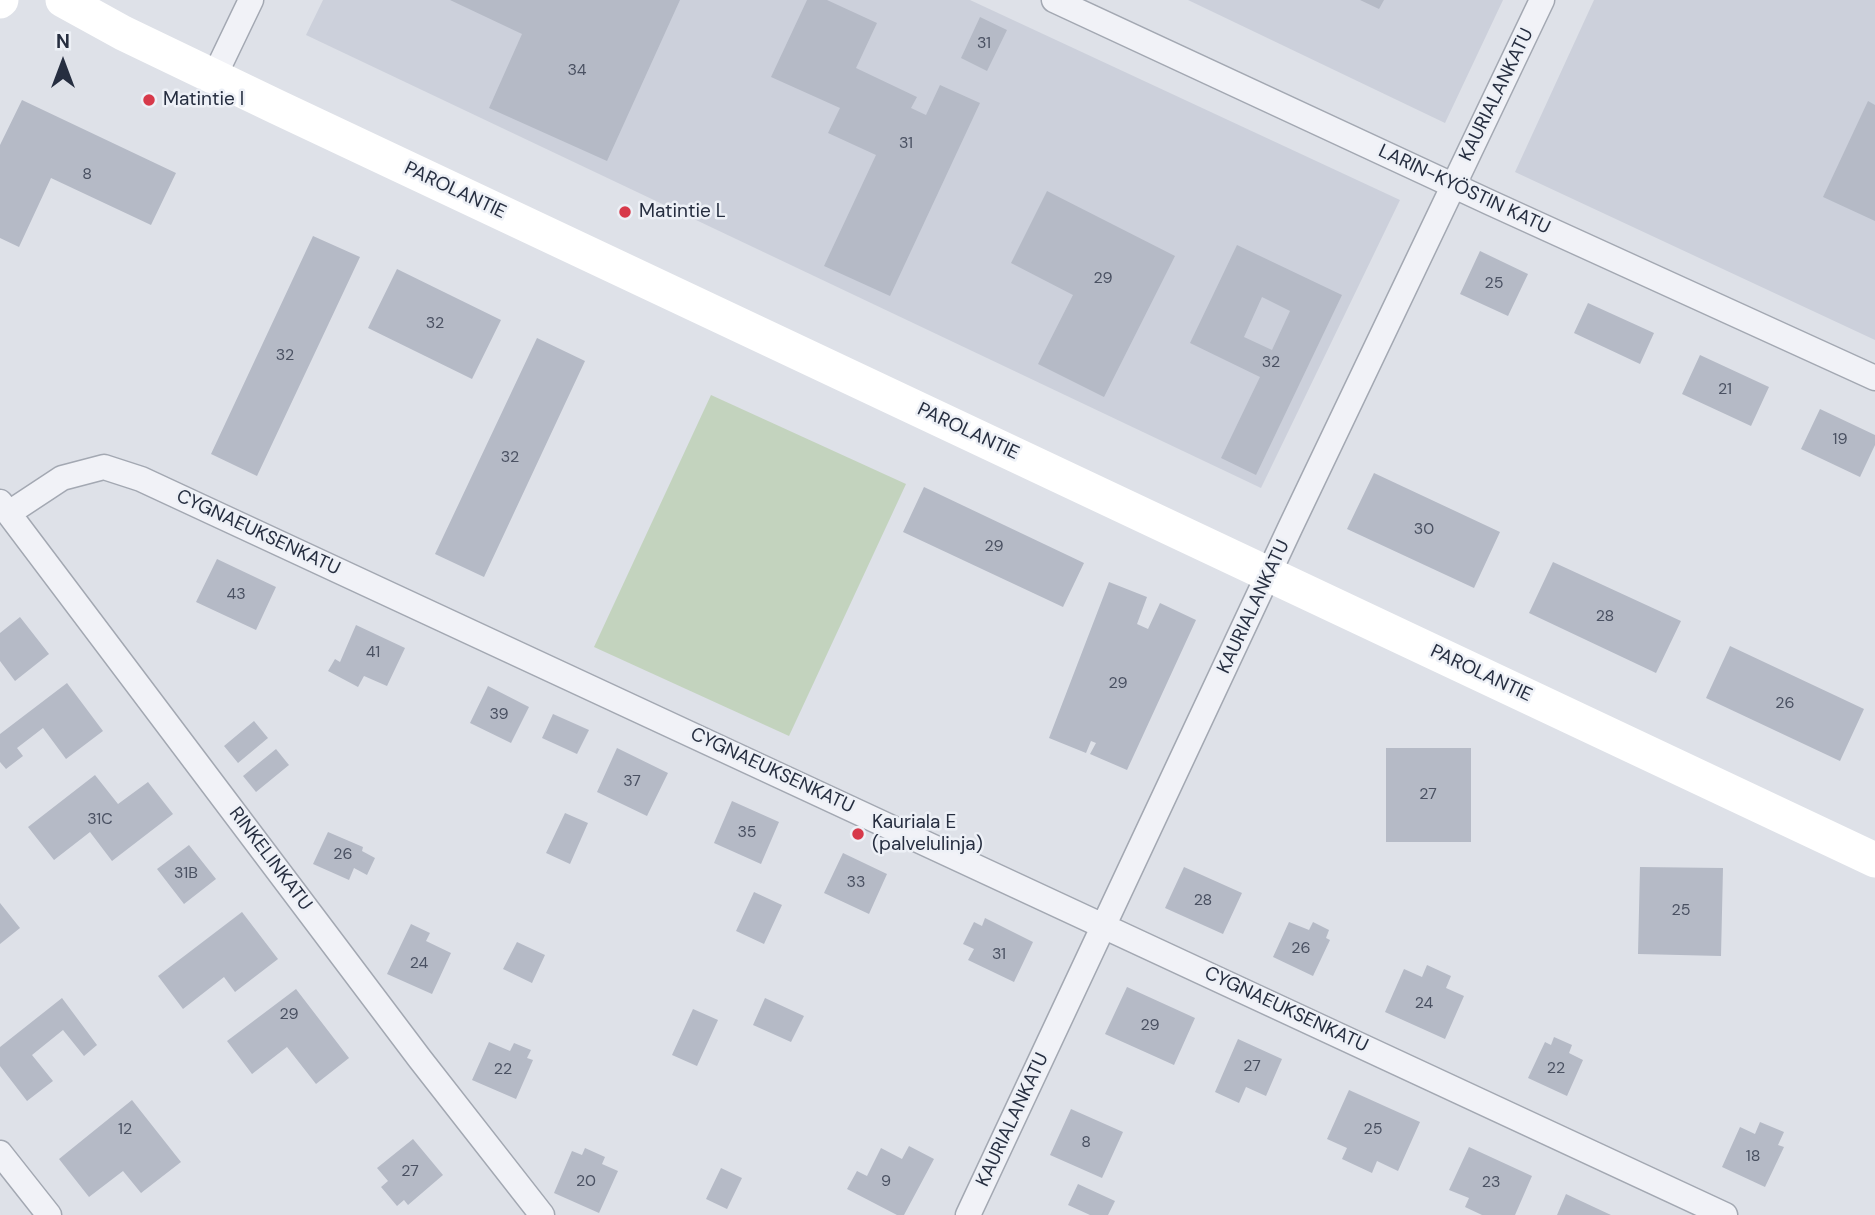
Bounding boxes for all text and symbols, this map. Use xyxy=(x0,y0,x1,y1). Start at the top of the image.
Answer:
street label: KAURIALANKATU xyxy=(1455,25,1539,165)
north arrow xyxy=(28,28,98,98)
text: N xyxy=(56,29,70,54)
house number: 31 xyxy=(977,34,991,54)
house number: 34 xyxy=(567,61,587,81)
place label: Matintie I xyxy=(163,89,244,111)
marker: Matintie I xyxy=(141,92,157,108)
house number: 31 xyxy=(899,134,913,154)
street label: LARIN-KYÖSTIN KATU xyxy=(1374,140,1554,240)
street label: PAROLANTIE xyxy=(401,158,509,224)
house number: 8 xyxy=(82,165,92,185)
place label: Matintie L xyxy=(639,201,726,223)
marker: Matintie L xyxy=(617,204,633,220)
house number: 29 xyxy=(1093,269,1113,289)
house number: 25 xyxy=(1485,274,1503,294)
house number: 32 xyxy=(426,314,444,334)
house number: 32 xyxy=(276,346,294,366)
house number: 32 xyxy=(1262,353,1280,373)
house number: 21 xyxy=(1718,380,1732,400)
street label: PAROLANTIE xyxy=(914,399,1022,465)
house number: 19 xyxy=(1832,430,1848,450)
house number: 32 xyxy=(501,448,519,468)
street label: CYGNAEUKSENKATU xyxy=(173,485,343,581)
house number: 30 xyxy=(1414,520,1434,540)
street label: KAURIALANKATU xyxy=(1213,536,1295,678)
house number: 29 xyxy=(984,537,1004,557)
house number: 43 xyxy=(226,585,246,605)
house number: 28 xyxy=(1596,607,1614,627)
street label: PAROLANTIE xyxy=(1427,641,1535,707)
house number: 41 xyxy=(366,643,380,663)
house number: 29 xyxy=(1108,674,1128,694)
house number: 26 xyxy=(1775,694,1795,714)
house number: 39 xyxy=(489,705,509,725)
street label: CYGNAEUKSENKATU xyxy=(687,723,857,819)
house number: 37 xyxy=(623,772,641,792)
house number: 27 xyxy=(1419,785,1437,805)
street label: RINKELINKATU xyxy=(224,803,316,915)
house number: 31C xyxy=(87,810,113,830)
place label: Kauriala E (palvelulinja) xyxy=(872,812,983,856)
house number: 35 xyxy=(737,823,757,843)
marker: Kauriala E (palvelulinja) xyxy=(850,826,866,842)
house number: 26 xyxy=(333,845,353,865)
house number: 31B xyxy=(174,864,198,884)
house number: 33 xyxy=(847,873,865,893)
house number: 28 xyxy=(1194,891,1212,911)
house number: 25 xyxy=(1672,901,1690,921)
house number: 26 xyxy=(1291,939,1311,959)
house number: 31 xyxy=(992,945,1006,965)
house number: 24 xyxy=(410,954,428,974)
street label: CYGNAEUKSENKATU xyxy=(1201,962,1371,1058)
house number: 24 xyxy=(1415,994,1433,1014)
house number: 29 xyxy=(279,1005,299,1025)
house number: 29 xyxy=(1140,1016,1160,1036)
street label: KAURIALANKATU xyxy=(972,1049,1054,1191)
house number: 27 xyxy=(1243,1057,1261,1077)
house number: 22 xyxy=(1547,1059,1565,1079)
house number: 22 xyxy=(494,1060,512,1080)
house number: 12 xyxy=(118,1120,132,1140)
house number: 25 xyxy=(1364,1120,1382,1140)
house number: 8 xyxy=(1081,1133,1091,1153)
house number: 18 xyxy=(1746,1147,1760,1167)
house number: 27 xyxy=(401,1162,419,1182)
house number: 20 xyxy=(576,1172,596,1192)
house number: 9 xyxy=(881,1172,891,1192)
house number: 23 xyxy=(1482,1173,1500,1193)

